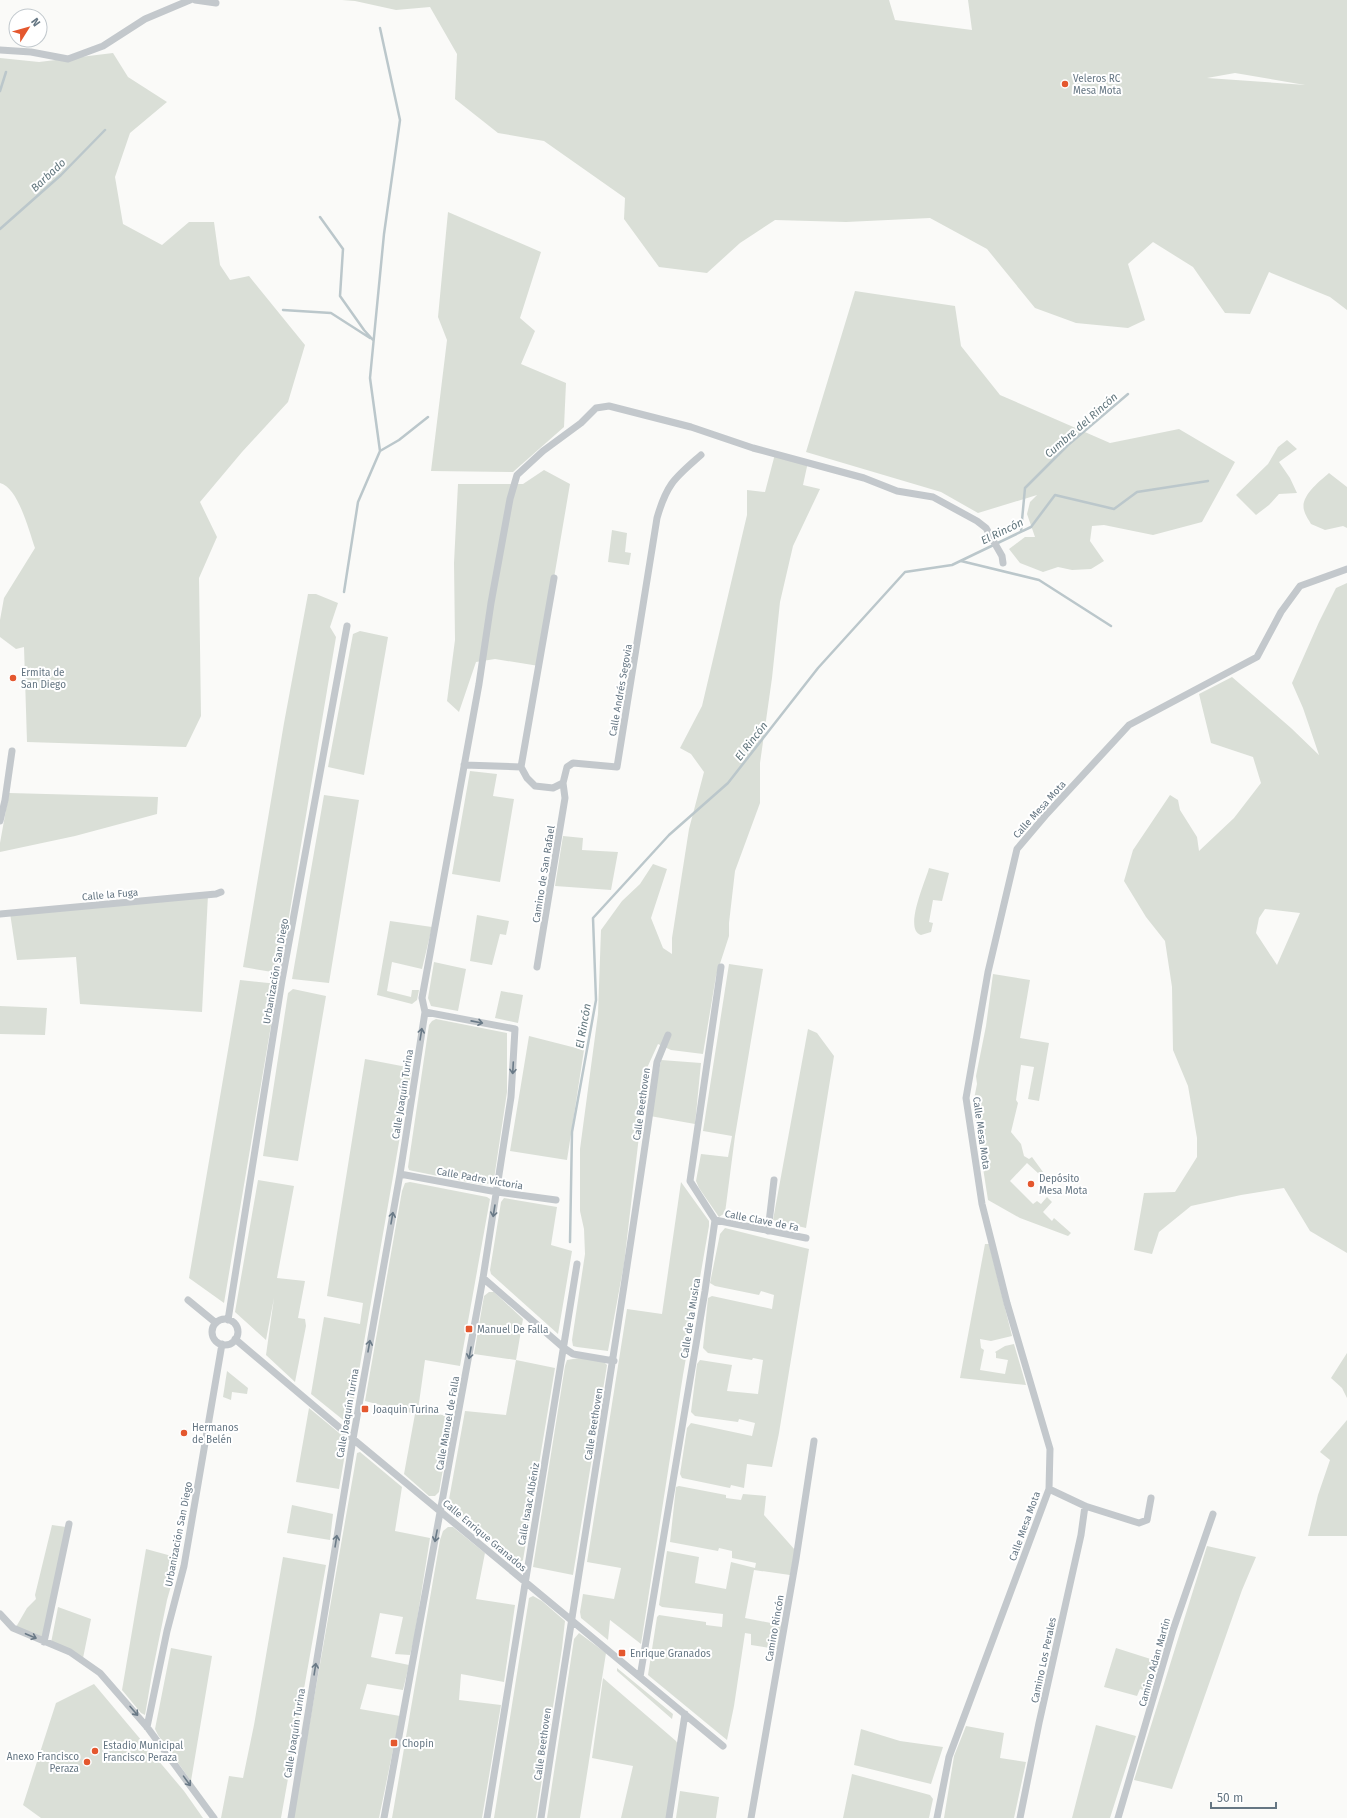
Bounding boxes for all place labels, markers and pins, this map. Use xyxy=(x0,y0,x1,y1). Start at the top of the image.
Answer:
place label: Veleros RC Mesa Mota xyxy=(1073,73,1122,97)
marker: Veleros RC Mesa Mota xyxy=(1060,79,1070,89)
place label: Ermita de San Diego xyxy=(21,667,66,691)
marker: Ermita de San Diego xyxy=(8,673,18,683)
place label: Depósito Mesa Mota xyxy=(1039,1173,1088,1197)
marker: Depósito Mesa Mota xyxy=(1026,1179,1036,1189)
marker: Manuel De Falla xyxy=(464,1324,474,1334)
place label: Manuel De Falla xyxy=(477,1324,548,1336)
marker: Joaquin Turina xyxy=(360,1404,370,1414)
place label: Joaquin Turina xyxy=(373,1404,439,1416)
place label: Hermanos de Belén xyxy=(192,1422,239,1446)
marker: Hermanos de Belén xyxy=(179,1428,189,1438)
marker: Enrique Granados xyxy=(617,1648,627,1658)
place label: Enrique Granados xyxy=(630,1648,711,1660)
marker: Chopin xyxy=(389,1738,399,1748)
place label: Chopin xyxy=(402,1738,434,1750)
place label: Estadio Municipal Francisco Peraza xyxy=(103,1740,183,1764)
marker: Estadio Municipal Francisco Peraza xyxy=(90,1746,100,1756)
place label: Anexo Francisco Peraza xyxy=(7,1751,79,1775)
marker: Anexo Francisco Peraza xyxy=(82,1757,92,1767)

